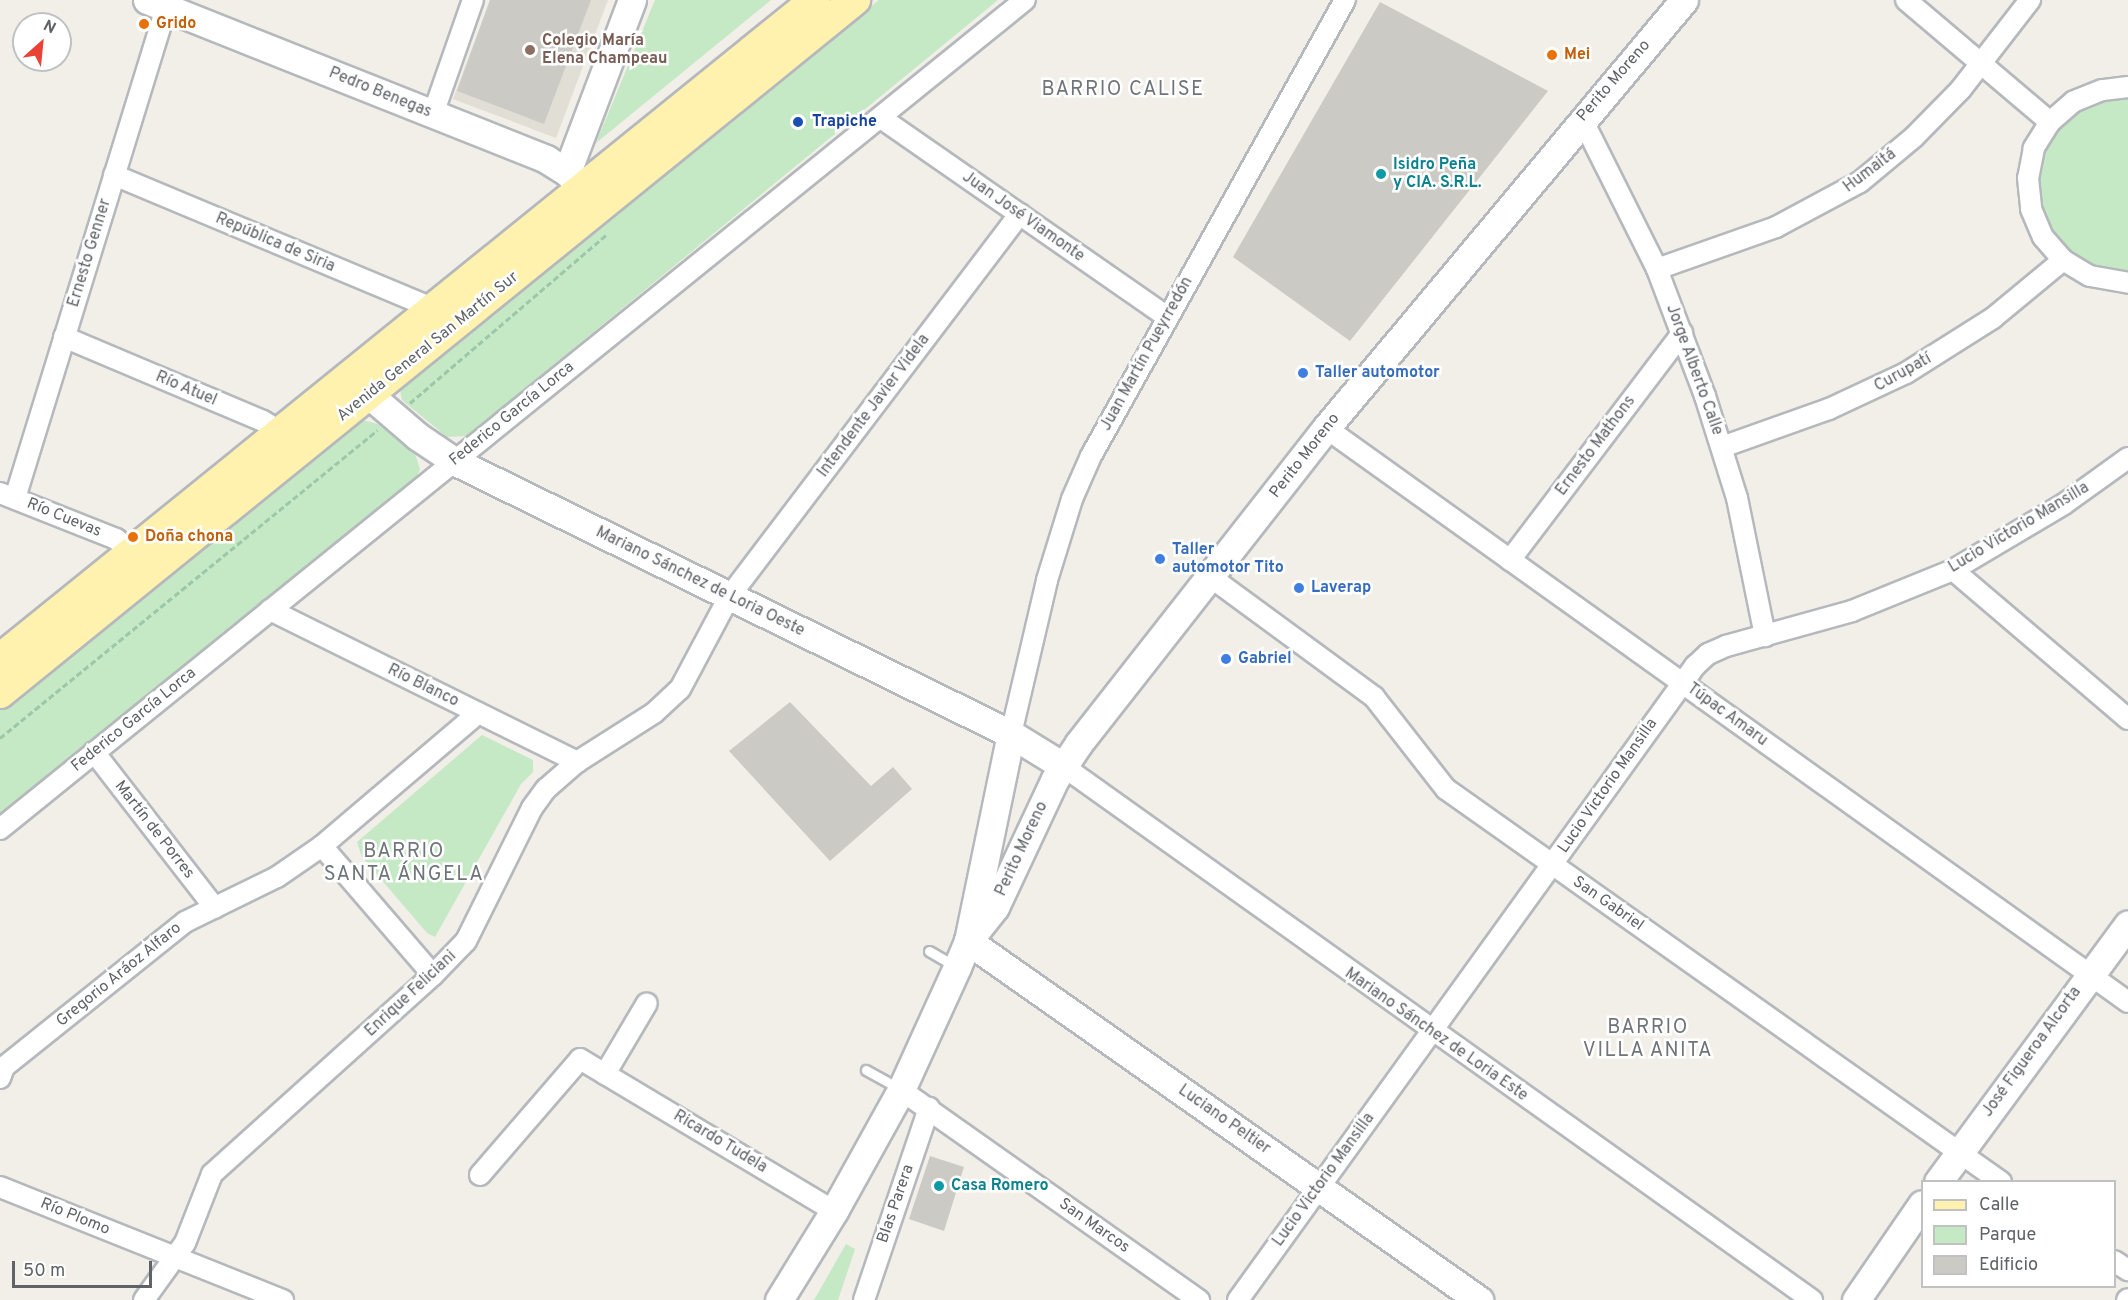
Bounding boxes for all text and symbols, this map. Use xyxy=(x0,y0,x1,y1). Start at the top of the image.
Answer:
north arrow xyxy=(12,12,72,72)
place label: Grido xyxy=(156,14,196,34)
text: N xyxy=(40,16,59,39)
marker: Grido xyxy=(137,17,151,31)
place label: Colegio María Elena Champeau xyxy=(542,31,667,69)
street label: Perito Moreno xyxy=(1573,36,1655,126)
marker: Colegio María Elena Champeau xyxy=(523,43,537,57)
place label: Mei xyxy=(1564,45,1590,65)
marker: Mei xyxy=(1545,48,1559,62)
street label: Pedro Benegas xyxy=(326,64,434,122)
district label: BARRIO CALISE xyxy=(1041,78,1205,102)
place label: Trapiche xyxy=(812,112,877,132)
marker: Trapiche xyxy=(789,113,807,131)
street label: Humaitá xyxy=(1840,145,1900,197)
place label: Isidro Peña y CIA. S.R.L. xyxy=(1393,155,1482,193)
street label: Juan José Viamonte xyxy=(958,167,1088,267)
marker: Isidro Peña y CIA. S.R.L. xyxy=(1374,167,1388,181)
street label: Ernesto Genner xyxy=(64,196,116,310)
street label: República de Siria xyxy=(212,209,338,277)
street label: Avenida General San Martín Sur xyxy=(334,268,522,426)
street label: Juan Martín Pueyrredón xyxy=(1097,274,1197,434)
street label: Jorge Alberto Calle xyxy=(1661,302,1727,438)
street label: Intendente Javier Videla xyxy=(814,330,934,482)
street label: Curupatí xyxy=(1871,350,1935,396)
street label: Federico García Lorca xyxy=(446,358,578,470)
place label: Taller automotor xyxy=(1315,363,1440,383)
marker: Taller automotor xyxy=(1296,366,1310,380)
street label: Río Atuel xyxy=(152,367,220,411)
street label: Ernesto Mathons xyxy=(1552,392,1640,500)
street label: Perito Moreno xyxy=(1266,410,1344,502)
street label: Lucio Victorio Mansilla xyxy=(1945,478,2093,578)
street label: Río Cuevas xyxy=(24,494,104,542)
street label: Mariano Sánchez de Loria Oeste xyxy=(592,523,808,641)
place label: Doña chona xyxy=(145,527,233,547)
marker: Doña chona xyxy=(126,530,140,544)
place label: Taller automotor Tito xyxy=(1172,540,1284,578)
marker: Taller automotor Tito xyxy=(1153,552,1167,566)
place label: Laverap xyxy=(1311,578,1371,598)
marker: Laverap xyxy=(1292,581,1306,595)
place label: Gabriel xyxy=(1238,649,1292,669)
marker: Gabriel xyxy=(1219,652,1233,666)
street label: Río Blanco xyxy=(384,660,462,712)
street label: Federico García Lorca xyxy=(68,664,200,776)
street label: Túpac Amaru xyxy=(1683,679,1771,751)
street label: Lucio Victorio Mansilla xyxy=(1554,715,1662,857)
street label: Martín de Porres xyxy=(110,777,198,883)
street label: Perito Moreno xyxy=(992,799,1052,899)
district label: BARRIO SANTA ÁNGELA xyxy=(323,840,485,887)
street label: San Gabriel xyxy=(1569,873,1647,935)
street label: Gregorio Aráoz Alfaro xyxy=(52,918,186,1032)
street label: Enrique Feliciani xyxy=(361,947,461,1041)
street label: Mariano Sánchez de Loria Este xyxy=(1341,964,1531,1106)
street label: José Figueroa Alcorta xyxy=(1978,983,2086,1121)
district label: BARRIO VILLA ANITA xyxy=(1582,1016,1714,1063)
street label: Luciano Peltier xyxy=(1174,1081,1274,1159)
street label: Ricardo Tudela xyxy=(669,1106,771,1178)
street label: Lucio Victorio Mansilla xyxy=(1269,1109,1379,1251)
street label: Blas Parera xyxy=(874,1162,918,1246)
place label: Casa Romero xyxy=(951,1176,1049,1196)
marker: Casa Romero xyxy=(932,1179,946,1193)
legend xyxy=(1921,1180,2116,1288)
street label: Río Plomo xyxy=(37,1194,113,1240)
text: Calle xyxy=(1979,1194,2019,1217)
street label: San Marcos xyxy=(1055,1195,1133,1257)
text: Parque xyxy=(1979,1224,2036,1247)
scale bar xyxy=(15,1249,154,1287)
text: Edificio xyxy=(1979,1254,2038,1277)
text: 50 m xyxy=(23,1260,65,1283)

